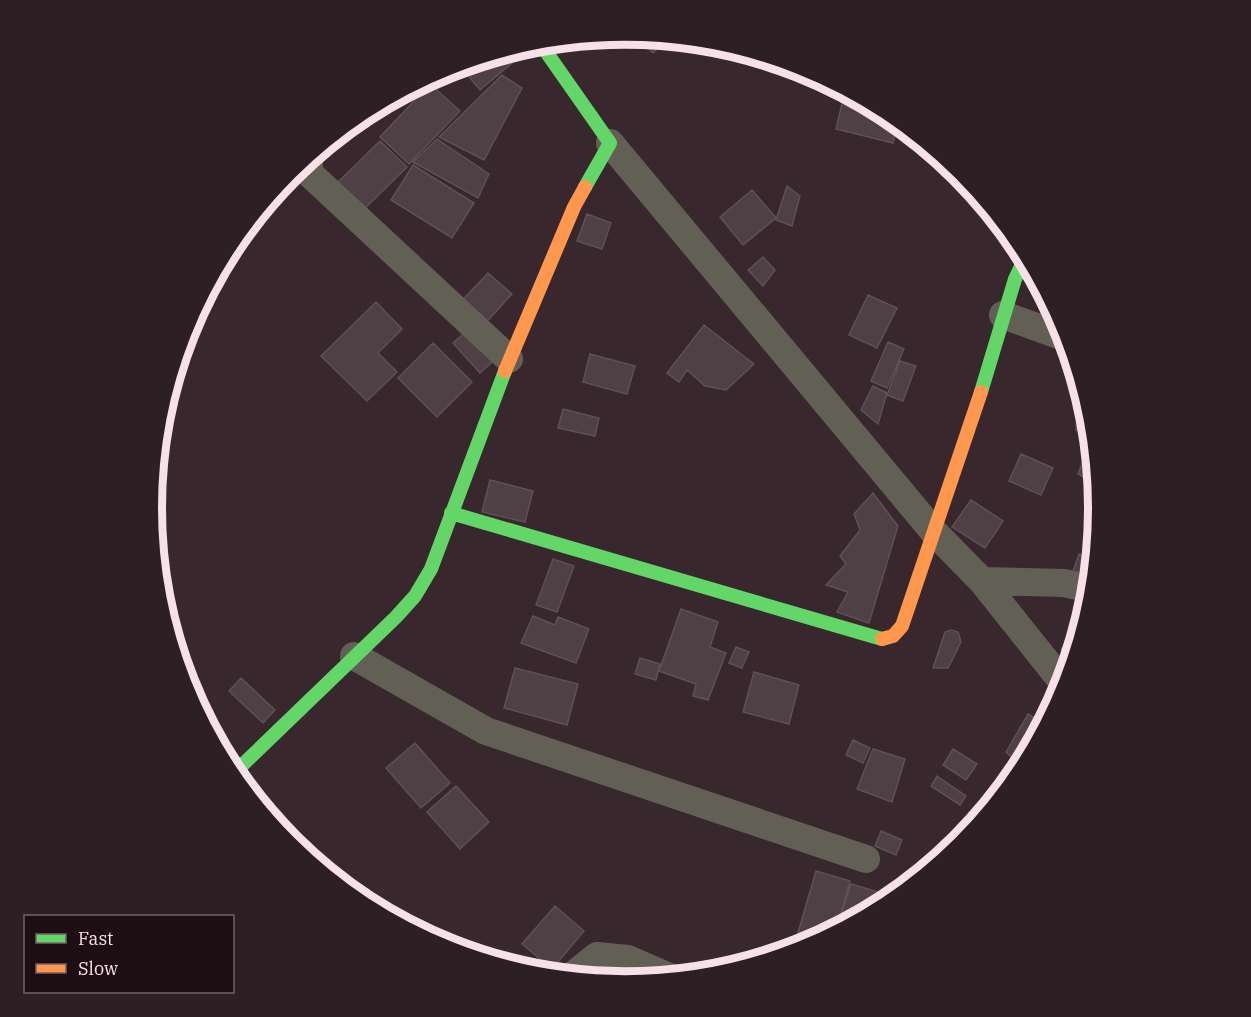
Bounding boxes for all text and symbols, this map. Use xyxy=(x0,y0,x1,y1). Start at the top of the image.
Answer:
legend xyxy=(24,915,234,993)
text: Fast xyxy=(78,927,113,950)
text: Slow xyxy=(78,957,118,980)

